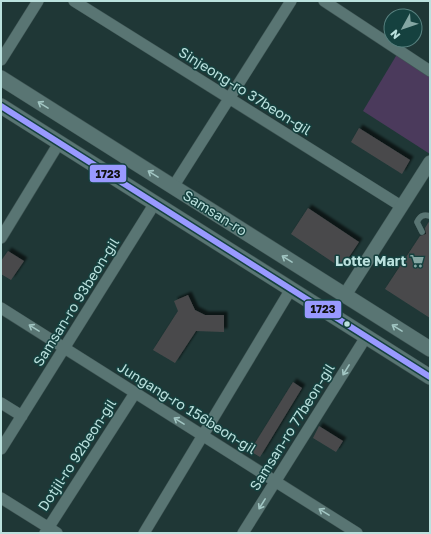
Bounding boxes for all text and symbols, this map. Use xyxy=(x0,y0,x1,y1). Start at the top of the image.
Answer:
north arrow xyxy=(383,8,423,48)
text: N xyxy=(387,27,403,42)
street label: Sinjeong-ro 37beon-gil xyxy=(176,43,315,138)
one-way arrow xyxy=(38,101,49,109)
line badge: 1723 xyxy=(89,164,127,183)
text: 1723 xyxy=(95,167,121,180)
one-way arrow xyxy=(148,170,159,178)
street label: Samsan-ro xyxy=(180,186,250,239)
street label: Samsan-ro 93beon-gil xyxy=(29,234,122,369)
place label: Lotte Mart xyxy=(335,252,406,269)
supermarket icon: Lotte Mart xyxy=(409,253,425,269)
one-way arrow xyxy=(281,254,293,262)
line badge: 1723 xyxy=(304,300,342,319)
text: 1723 xyxy=(310,302,336,315)
unlabelled marker xyxy=(342,319,352,329)
one-way arrow xyxy=(28,324,39,333)
one-way arrow xyxy=(392,324,403,332)
street label: Jungang-ro 156beon-gil xyxy=(115,358,260,457)
street label: Samsan-ro 77beon-gil xyxy=(246,360,338,493)
one-way arrow xyxy=(341,364,349,376)
street label: Dotjil-ro 92beon-gil xyxy=(34,395,119,514)
one-way arrow xyxy=(173,416,185,424)
one-way arrow xyxy=(257,498,265,510)
one-way arrow xyxy=(318,508,330,516)

